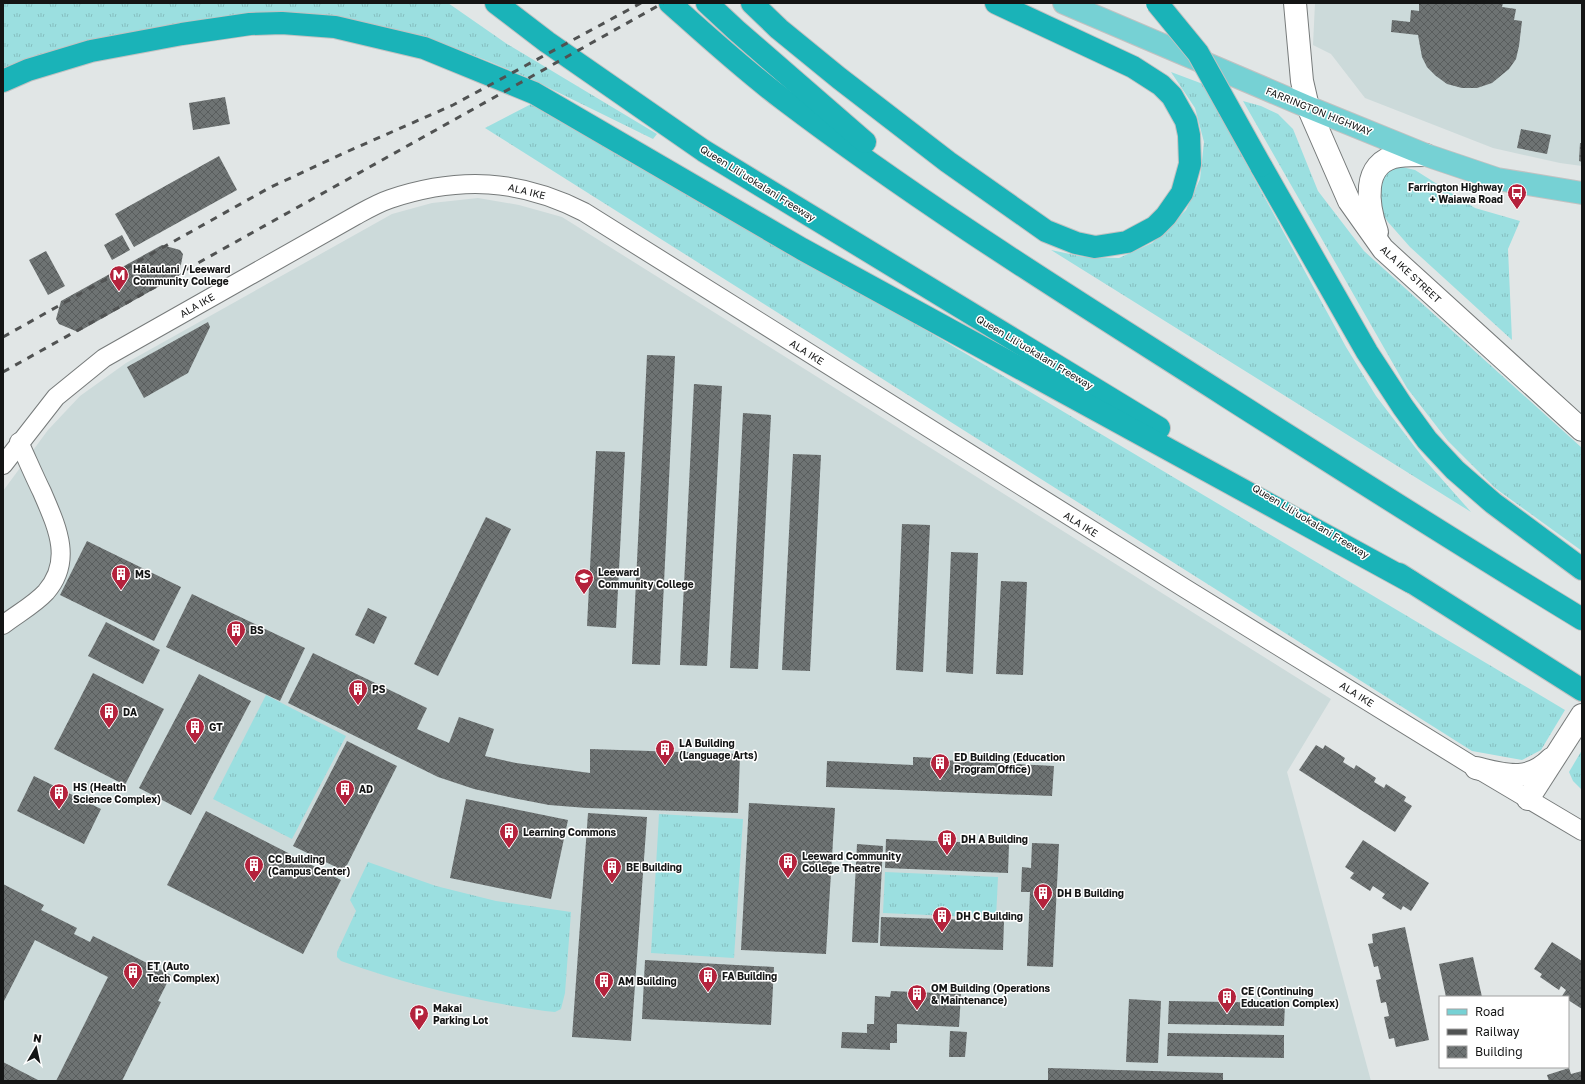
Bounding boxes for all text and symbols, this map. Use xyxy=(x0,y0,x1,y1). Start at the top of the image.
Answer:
street label: FARRINGTON HIGHWAY xyxy=(1264,84,1374,138)
street label: Queen Liliʻuokalani Freeway xyxy=(698,142,818,224)
street label: ALA IKE xyxy=(507,181,547,201)
place label: Farrington Highway + Waiawa Road xyxy=(1408,181,1503,205)
bus stop icon: Farrington Highway + Waiawa Road xyxy=(1506,182,1528,210)
street label: ALA IKE STREET xyxy=(1378,243,1444,305)
place label: Hālaulani / Leeward Community College xyxy=(133,263,230,287)
metro station icon: Hālaulani / Leeward Community College xyxy=(108,264,130,292)
street label: ALA IKE xyxy=(178,290,216,320)
street label: Queen Liliʻuokalani Freeway xyxy=(975,312,1096,392)
street label: ALA IKE xyxy=(788,337,826,367)
street label: Queen Liliʻuokalani Freeway xyxy=(1251,481,1372,561)
street label: ALA IKE xyxy=(1062,509,1100,539)
building icon: MS xyxy=(110,563,132,591)
place label: Leeward Community College xyxy=(598,566,694,590)
school or university icon: Leeward Community College xyxy=(573,567,595,595)
place label: MS xyxy=(135,568,151,580)
building icon: BS xyxy=(225,619,247,647)
place label: BS xyxy=(250,624,264,636)
building icon: PS xyxy=(347,678,369,706)
street label: ALA IKE xyxy=(1338,679,1376,709)
place label: PS xyxy=(372,683,386,695)
building icon: DA xyxy=(98,701,120,729)
place label: DA xyxy=(123,706,137,718)
building icon: GT xyxy=(184,716,206,744)
place label: GT xyxy=(209,721,223,733)
place label: LA Building (Language Arts) xyxy=(679,737,758,761)
building icon: LA Building (Language Arts) xyxy=(654,738,676,766)
place label: ED Building (Education Program Office) xyxy=(954,751,1065,775)
building icon: ED Building (Education Program Office) xyxy=(929,752,951,780)
building icon: AD xyxy=(334,778,356,806)
place label: HS (Health Science Complex) xyxy=(73,781,161,805)
building icon: HS (Health Science Complex) xyxy=(48,782,70,810)
place label: AD xyxy=(359,783,373,795)
building icon: Learning Commons xyxy=(498,821,520,849)
place label: Learning Commons xyxy=(523,826,616,838)
building icon: DH A Building xyxy=(936,828,958,856)
place label: DH A Building xyxy=(961,833,1028,845)
place label: Leeward Community College Theatre xyxy=(802,850,901,874)
building icon: Leeward Community College Theatre xyxy=(777,851,799,879)
place label: CC Building (Campus Center) xyxy=(268,853,350,877)
building icon: CC Building (Campus Center) xyxy=(243,854,265,882)
building icon: BE Building xyxy=(601,856,623,884)
place label: BE Building xyxy=(626,861,682,873)
building icon: DH B Building xyxy=(1032,882,1054,910)
place label: DH B Building xyxy=(1057,887,1124,899)
building icon: DH C Building xyxy=(931,905,953,933)
place label: DH C Building xyxy=(956,910,1023,922)
place label: ET (Auto Tech Complex) xyxy=(147,960,220,984)
building icon: ET (Auto Tech Complex) xyxy=(122,961,144,989)
building icon: FA Building xyxy=(697,965,719,993)
building icon: AM Building xyxy=(593,970,615,998)
place label: FA Building xyxy=(722,970,777,982)
place label: AM Building xyxy=(618,975,677,987)
place label: OM Building (Operations & Maintenance) xyxy=(931,982,1051,1006)
building icon: OM Building (Operations & Maintenance) xyxy=(906,983,928,1011)
place label: CE (Continuing Education Complex) xyxy=(1241,985,1339,1009)
building icon: CE (Continuing Education Complex) xyxy=(1216,986,1238,1014)
legend xyxy=(1439,996,1569,1068)
place label: Makai Parking Lot xyxy=(433,1002,488,1026)
parking icon: Makai Parking Lot xyxy=(408,1003,430,1031)
text: Road xyxy=(1475,1004,1504,1019)
text: Railway xyxy=(1475,1024,1520,1039)
north arrow xyxy=(16,1028,56,1068)
text: N xyxy=(32,1031,43,1045)
text: Building xyxy=(1475,1044,1523,1059)

